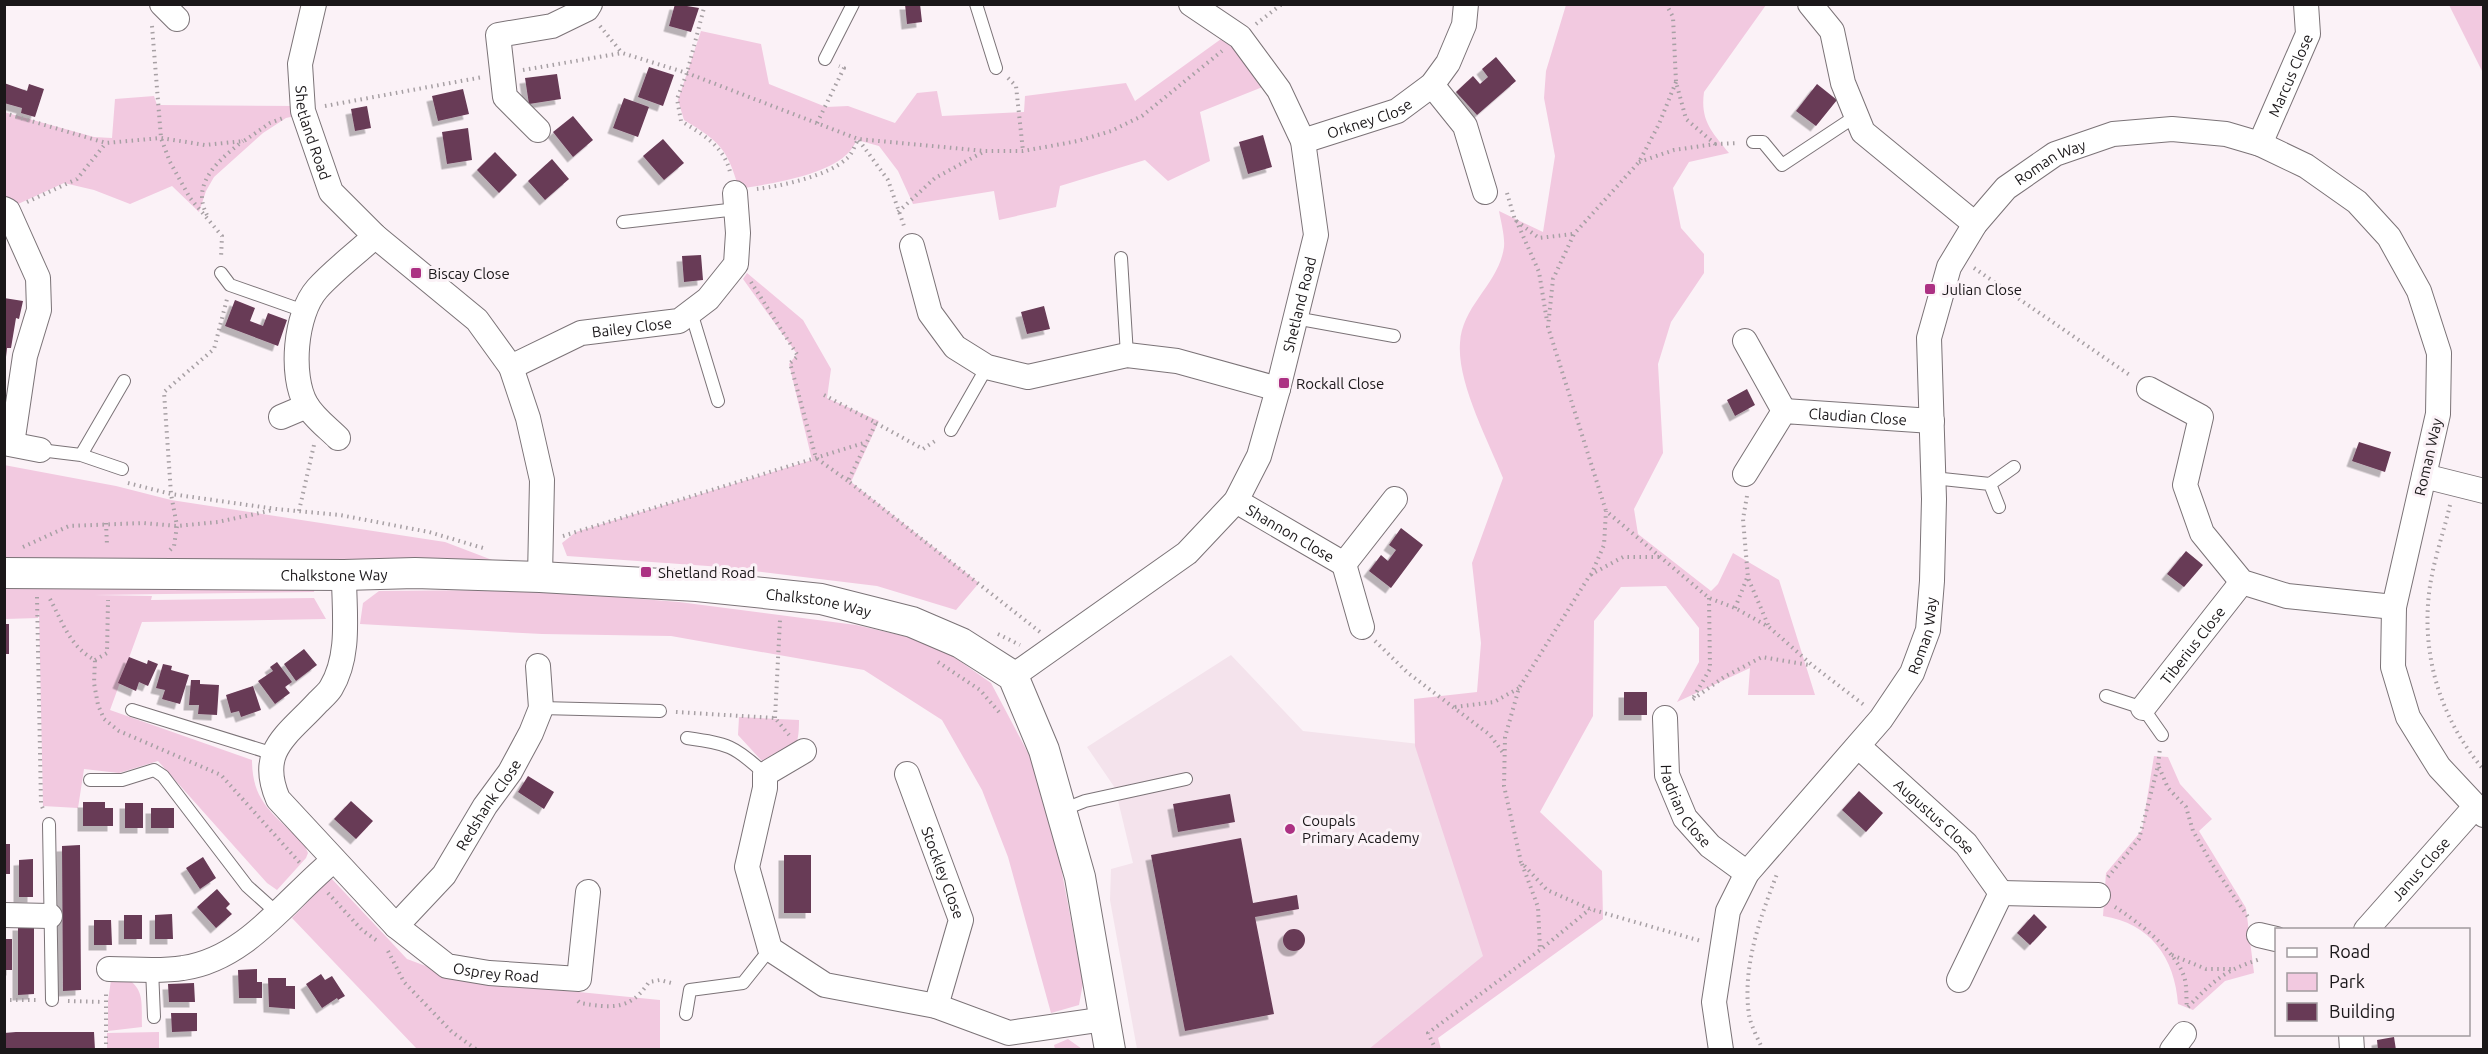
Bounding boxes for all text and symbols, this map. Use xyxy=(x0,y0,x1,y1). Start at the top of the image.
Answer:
street label: Marcus Close xyxy=(2264,31,2316,119)
street label: Shetland Road xyxy=(293,85,335,182)
street label: Orkney Close xyxy=(1325,95,1415,141)
street label: Roman Way xyxy=(2011,136,2088,188)
street label: Shetland Road xyxy=(1279,255,1319,354)
place label: Biscay Close xyxy=(428,265,510,282)
marker: Biscay Close xyxy=(409,266,423,280)
place label: Julian Close xyxy=(1942,281,2022,298)
marker: Julian Close xyxy=(1923,282,1937,296)
street label: Bailey Close xyxy=(591,313,673,340)
place label: Rockall Close xyxy=(1296,375,1384,392)
marker: Rockall Close xyxy=(1277,376,1291,390)
street label: Claudian Close xyxy=(1808,404,1907,428)
street label: Roman Way xyxy=(2411,416,2445,498)
street label: Shannon Close xyxy=(1243,500,1337,565)
place label: Shetland Road xyxy=(658,564,756,581)
street label: Chalkstone Way xyxy=(280,565,388,584)
marker: Shetland Road xyxy=(639,565,653,579)
street label: Chalkstone Way xyxy=(765,585,873,620)
street label: Roman Way xyxy=(1904,596,1939,676)
street label: Tiberius Close xyxy=(2157,603,2228,687)
street label: Redshank Close xyxy=(452,756,524,853)
street label: Hadrian Close xyxy=(1658,764,1715,850)
street label: Augustus Close xyxy=(1891,775,1979,857)
place label: Coupals Primary Academy xyxy=(1302,812,1419,846)
marker: Coupals Primary Academy xyxy=(1283,822,1297,836)
street label: Stockley Close xyxy=(919,824,968,921)
street label: Janus Close xyxy=(2388,833,2453,904)
legend xyxy=(2275,928,2470,1036)
text: Road xyxy=(2329,941,2371,961)
street label: Osprey Road xyxy=(452,959,539,985)
text: Park xyxy=(2329,971,2365,991)
text: Building xyxy=(2329,1001,2395,1021)

